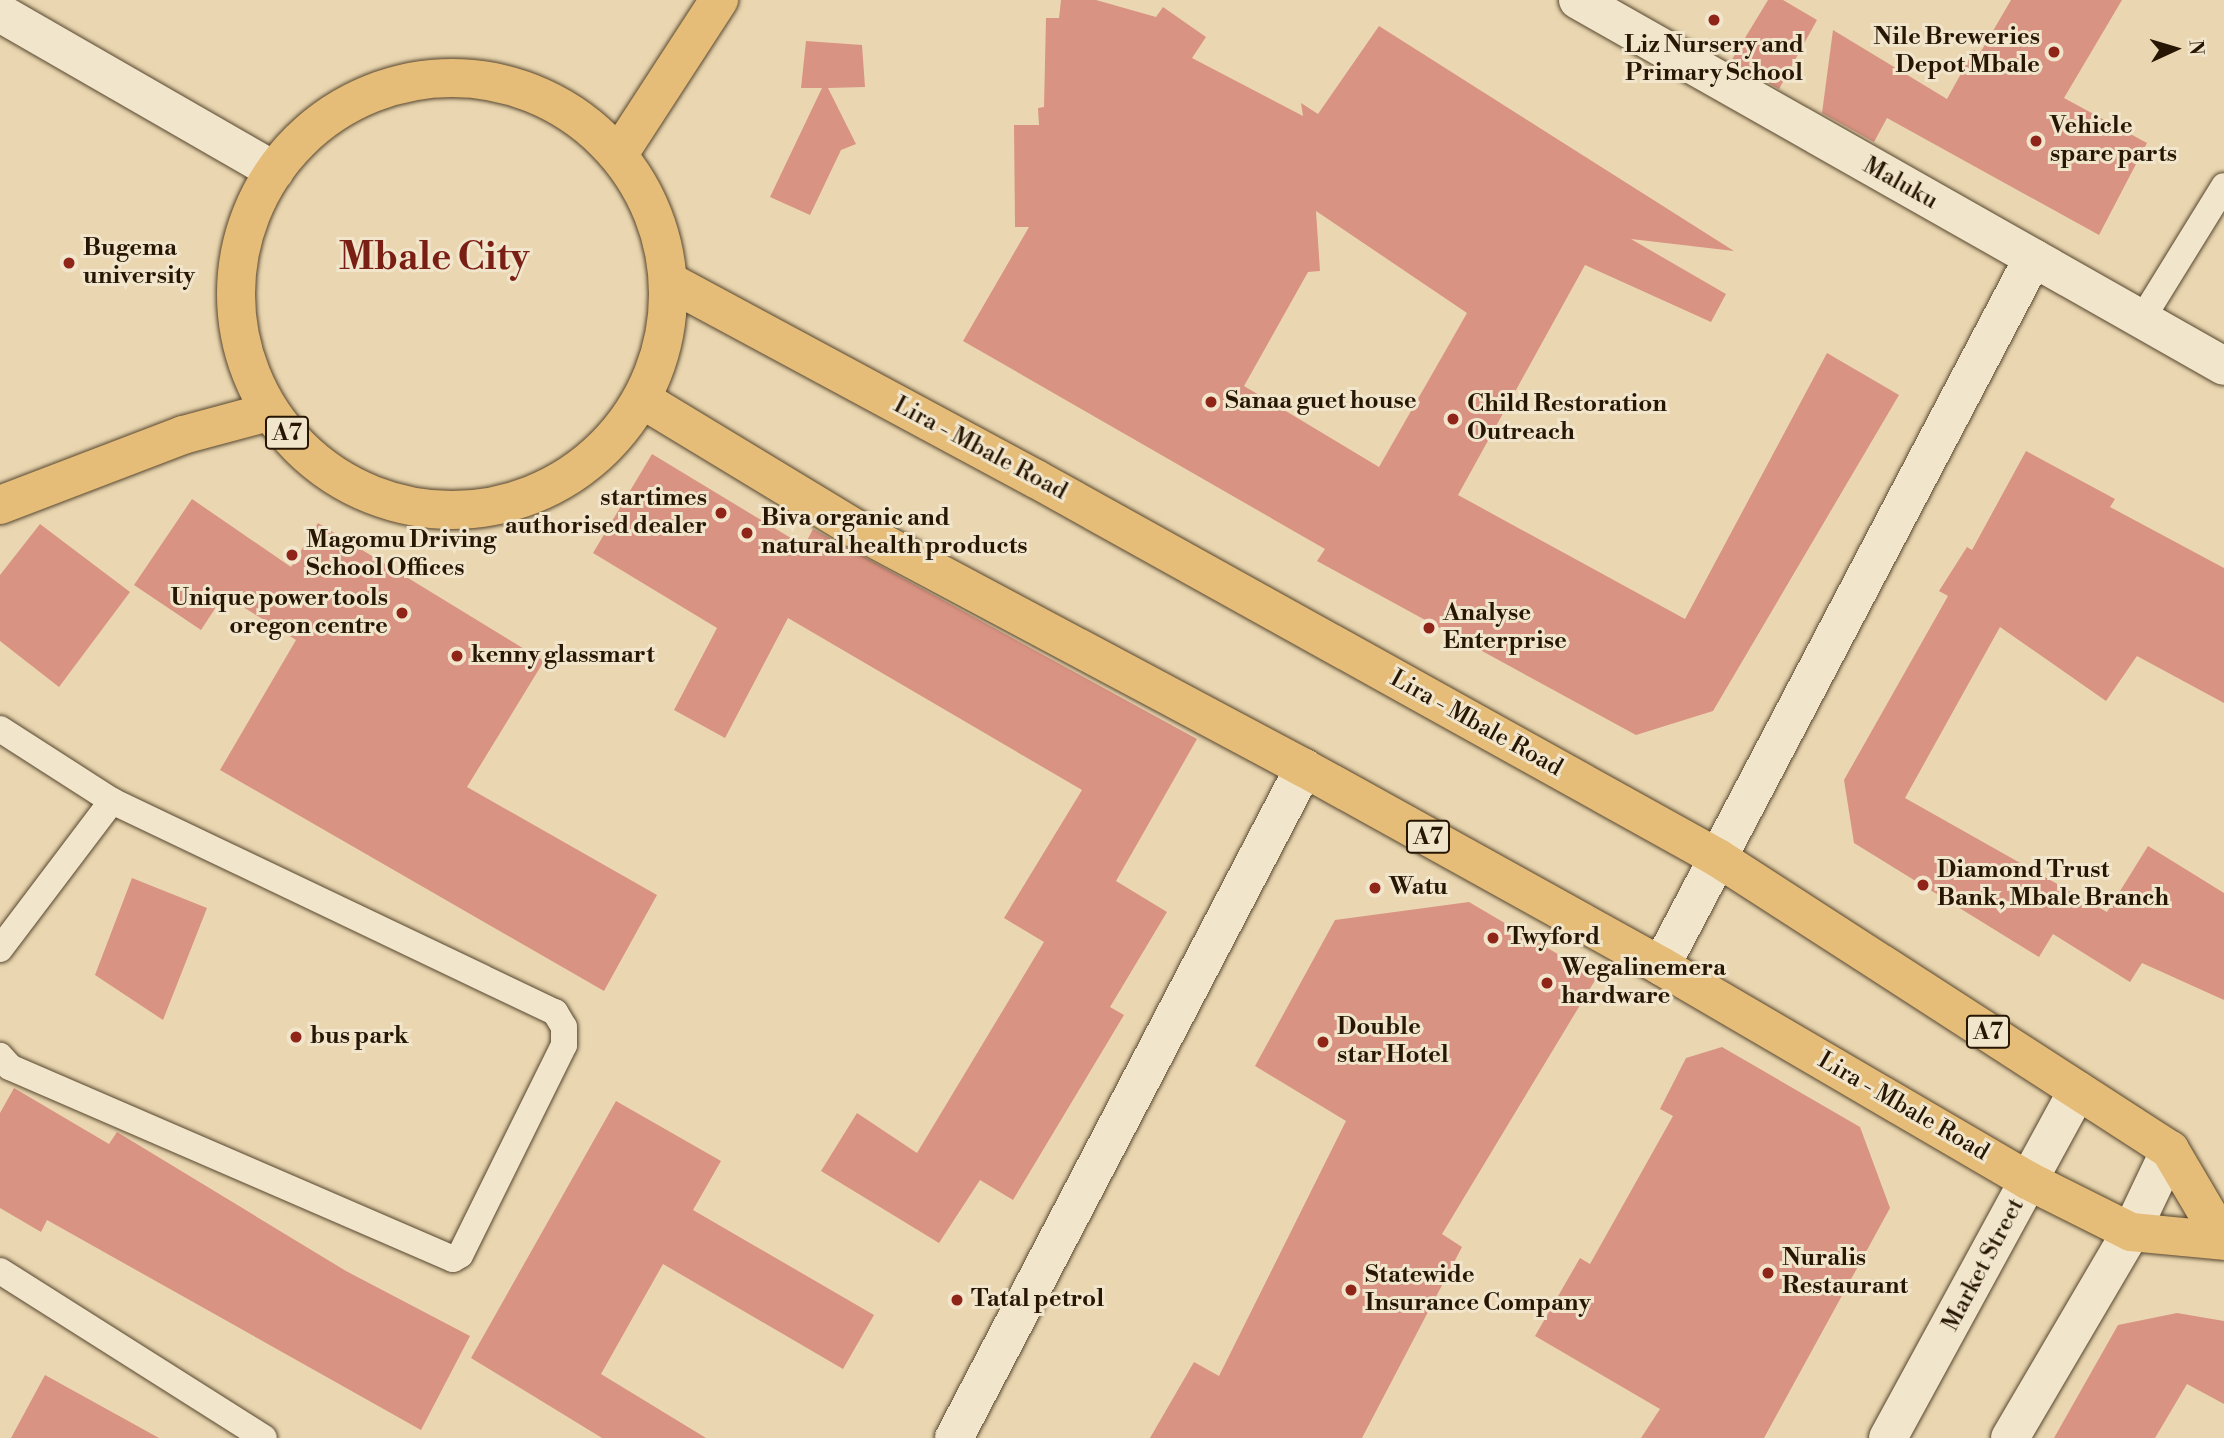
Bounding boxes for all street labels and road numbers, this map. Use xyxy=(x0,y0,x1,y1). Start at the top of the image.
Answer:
street label: Maluku xyxy=(1858,152,1942,216)
street label: Lira - Mbale Road xyxy=(888,391,1072,507)
road number: A7 xyxy=(264,414,310,452)
street label: Lira - Mbale Road xyxy=(1385,665,1567,783)
road number: A7 xyxy=(1405,818,1451,856)
road number: A7 xyxy=(1965,1012,2011,1051)
street label: Lira - Mbale Road xyxy=(1812,1046,1994,1168)
street label: Market Street xyxy=(1937,1194,2031,1336)

